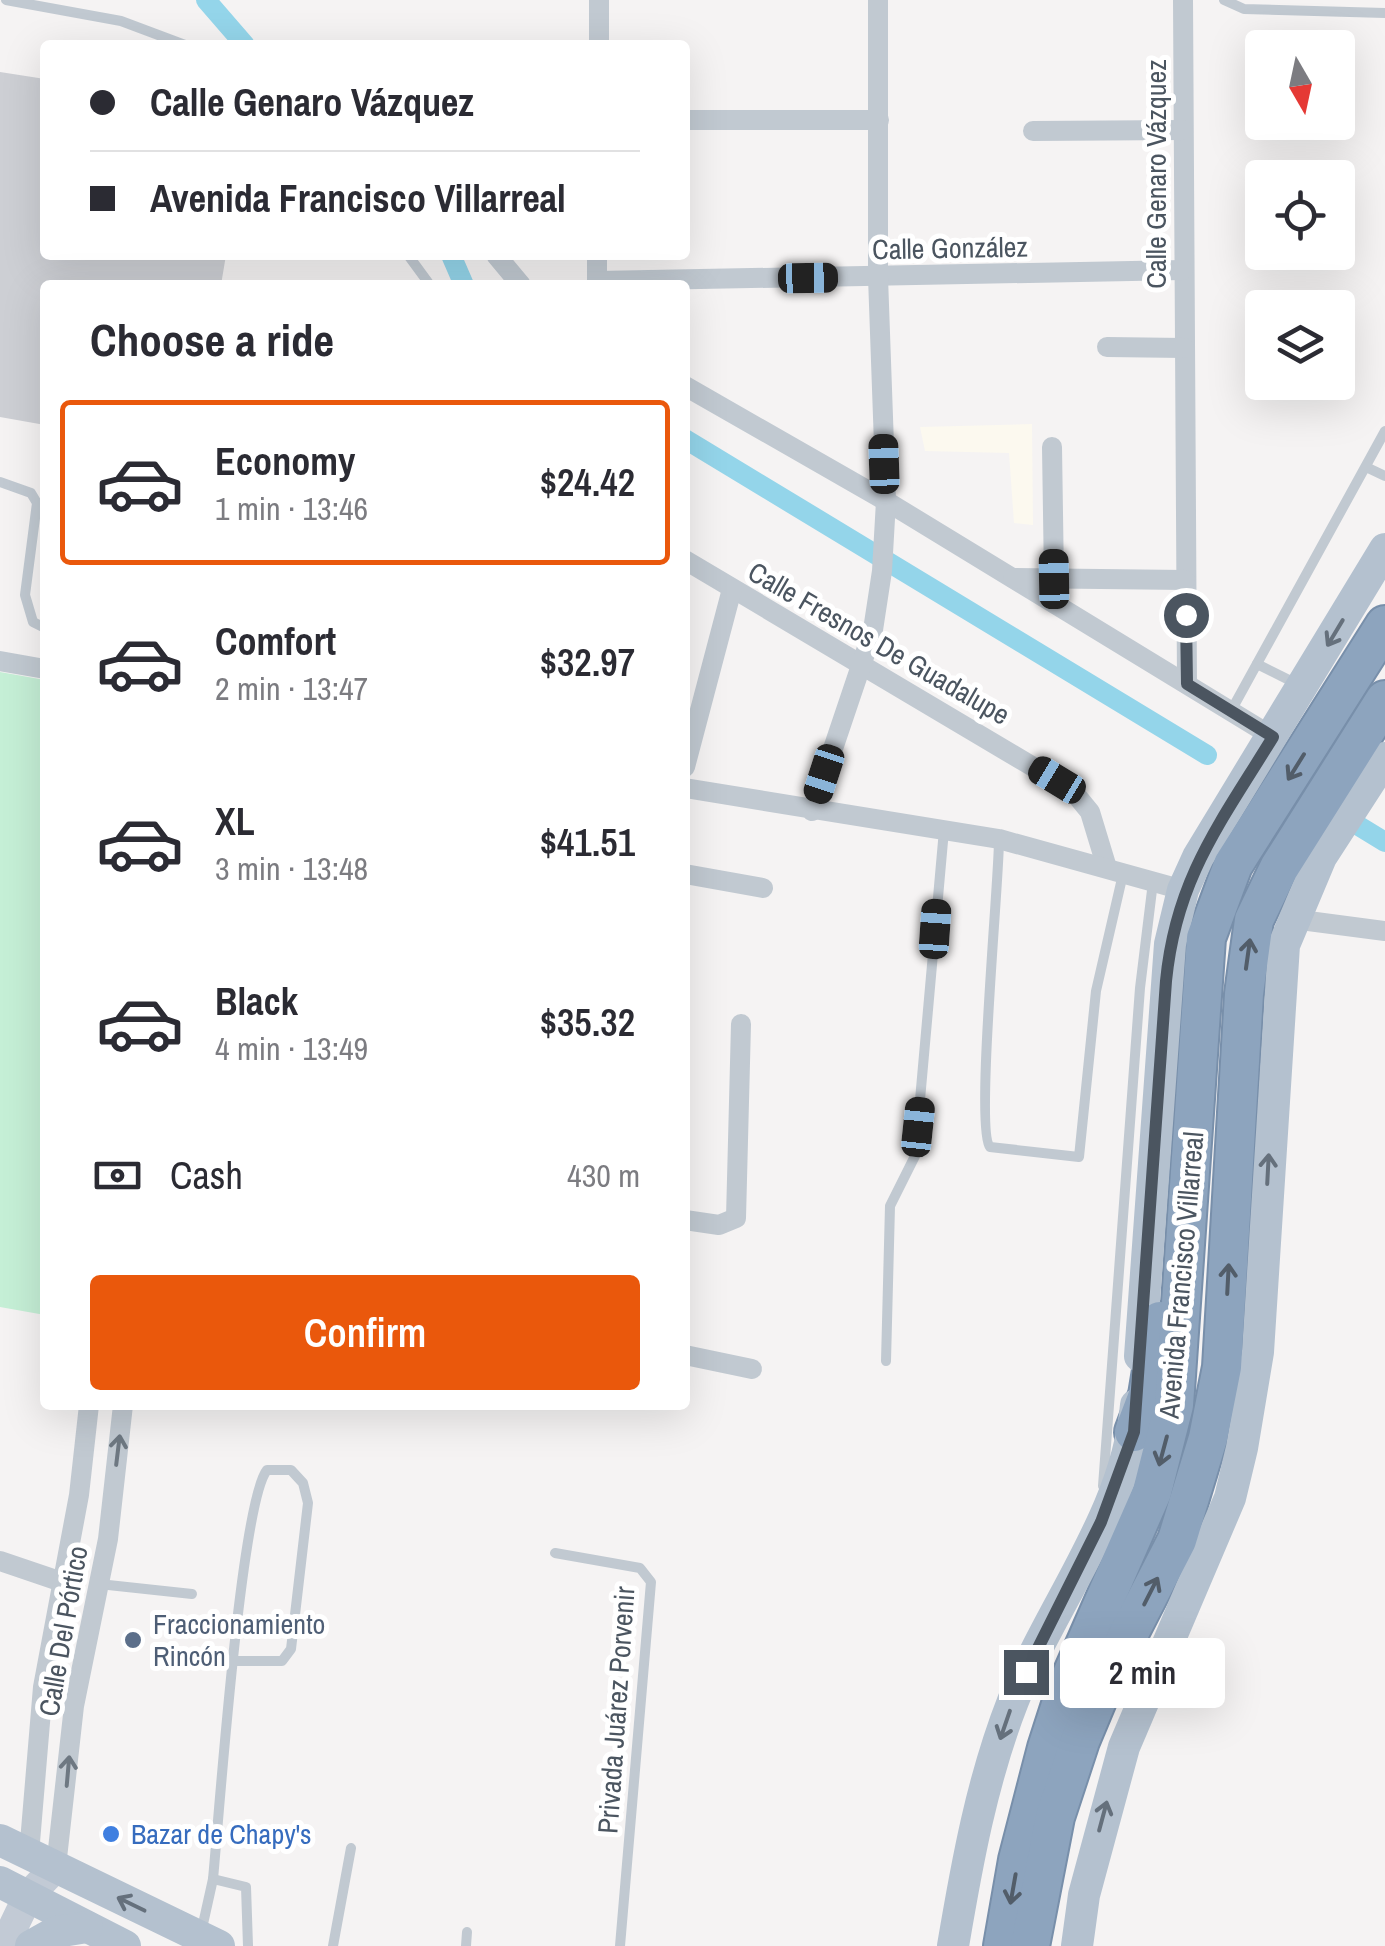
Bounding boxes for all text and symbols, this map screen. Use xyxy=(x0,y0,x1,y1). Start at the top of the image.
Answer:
north arrow xyxy=(1245,30,1355,140)
map controls xyxy=(1245,30,1355,400)
street label: Calle Genaro Vázquez xyxy=(1137,59,1175,289)
text: Calle Genaro Vázquez xyxy=(150,77,474,128)
button: locate xyxy=(1245,160,1355,270)
text: Avenida Francisco Villarreal xyxy=(150,173,566,224)
street label: Calle González xyxy=(872,228,1028,268)
car xyxy=(778,262,838,294)
button: layers xyxy=(1245,290,1355,400)
text: Choose a ride xyxy=(90,309,334,370)
car xyxy=(868,433,900,495)
text: Economy xyxy=(215,436,355,487)
icon: car xyxy=(95,438,185,528)
text: $24.42 xyxy=(540,457,635,508)
text: 1 min · 13:46 xyxy=(215,487,368,530)
car xyxy=(1038,549,1070,609)
street label: Calle Fresnos De Guadalupe xyxy=(741,553,1017,733)
route start xyxy=(1164,593,1209,638)
text: Comfort xyxy=(215,616,336,667)
icon: car xyxy=(95,618,185,708)
one-way arrow xyxy=(1325,618,1345,647)
text: $32.97 xyxy=(540,637,635,688)
text: 2 min · 13:47 xyxy=(215,667,368,710)
car xyxy=(800,741,848,807)
car xyxy=(1024,752,1090,808)
one-way arrow xyxy=(1285,752,1306,781)
text: XL xyxy=(215,796,255,847)
icon: car xyxy=(95,798,185,888)
text: $41.51 xyxy=(540,817,635,868)
text: 3 min · 13:48 xyxy=(215,847,368,890)
car xyxy=(918,898,952,960)
one-way arrow xyxy=(1240,939,1258,971)
text: Black xyxy=(215,976,298,1027)
icon: car xyxy=(95,978,185,1068)
text: $35.32 xyxy=(540,997,635,1048)
text: 4 min · 13:49 xyxy=(215,1027,368,1070)
car xyxy=(900,1096,936,1158)
street label: Avenida Francisco Villarreal xyxy=(1149,1130,1212,1421)
icon: cash xyxy=(90,1148,145,1203)
text: Cash xyxy=(170,1150,243,1201)
text: 430 m xyxy=(567,1154,640,1197)
one-way arrow xyxy=(1259,1154,1278,1186)
one-way arrow xyxy=(1219,1263,1238,1295)
button: Confirm xyxy=(90,1275,640,1390)
one-way arrow xyxy=(109,1434,128,1467)
one-way arrow xyxy=(1153,1435,1172,1466)
street label: Calle Del Pórtico xyxy=(29,1543,97,1719)
one-way arrow xyxy=(1143,1577,1162,1607)
street label: Privada Juárez Porvenir xyxy=(588,1585,644,1835)
place label: Fraccionamiento Rincón xyxy=(153,1605,325,1675)
marker: Fraccionamiento Rincón xyxy=(122,1629,144,1651)
callout: 2 min xyxy=(1061,1637,1226,1707)
route end xyxy=(1004,1650,1049,1695)
text: 2 min xyxy=(1109,1651,1176,1694)
one-way arrow xyxy=(994,1709,1012,1741)
one-way arrow xyxy=(59,1755,78,1787)
one-way arrow xyxy=(1095,1801,1114,1832)
place label: Bazar de Chapy's xyxy=(131,1815,312,1853)
marker: Bazar de Chapy's xyxy=(100,1823,122,1845)
one-way arrow xyxy=(1003,1873,1022,1905)
one-way arrow xyxy=(117,1894,146,1913)

